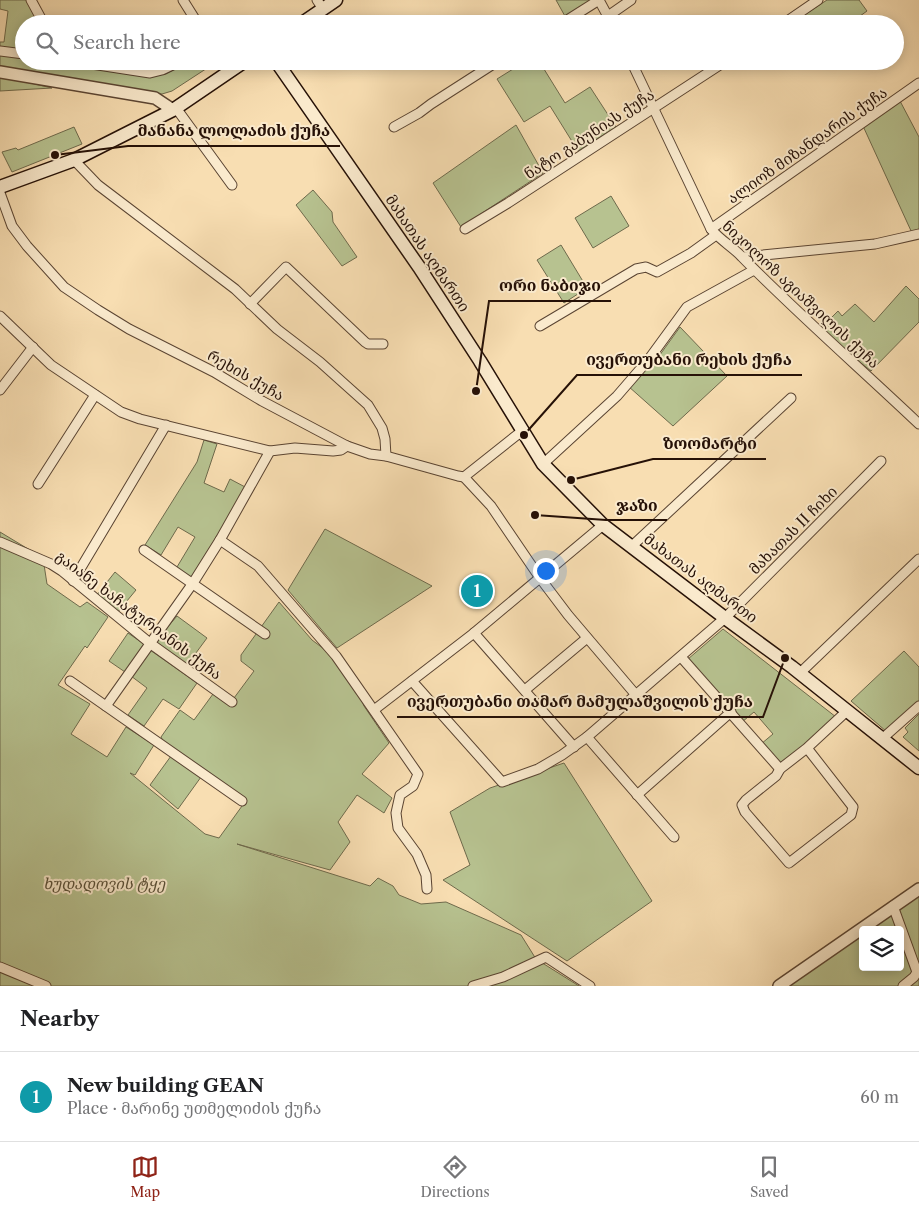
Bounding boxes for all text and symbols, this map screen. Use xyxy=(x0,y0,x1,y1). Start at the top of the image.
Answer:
search box xyxy=(15,15,904,70)
icon: search xyxy=(33,29,61,57)
text: Search here xyxy=(73,31,181,54)
street label: ალიოზ მიზანდარის ქუჩა xyxy=(723,83,891,207)
street label: ნატო გაბუნიას ქუჩა xyxy=(520,85,658,183)
callout: მანანა ლოლაძის ქუჩა xyxy=(128,115,340,146)
text: მანანა ლოლაძის ქუჩა xyxy=(138,120,330,140)
street label: მახათას აღმართი xyxy=(382,191,474,315)
street label: ნიკოლოზ აგიაშვილის ქუჩა xyxy=(718,216,884,372)
callout: ორი ნაბიჯი xyxy=(489,270,611,301)
text: ორი ნაბიჯი xyxy=(499,275,601,295)
callout: ივერთუბანი რეხის ქუჩა xyxy=(577,344,802,375)
street label: რეხის ქუჩა xyxy=(204,345,288,405)
text: ივერთუბანი რეხის ქუჩა xyxy=(586,349,792,369)
callout: ზოომარტი xyxy=(653,428,766,459)
text: ზოომარტი xyxy=(662,433,757,453)
street label: მახათას II ჩიხი xyxy=(745,482,841,578)
callout: ჯაზი xyxy=(606,489,667,520)
text: ჯაზი xyxy=(616,495,658,515)
street label: მახათას აღმართი xyxy=(640,529,762,627)
street label: გაიანე ხაჩატურიანის ქუჩა xyxy=(52,546,226,684)
your location xyxy=(533,558,559,584)
pin: 1 xyxy=(461,572,493,610)
callout: ივერთუბანი თამარ მამულაშვილის ქუჩა xyxy=(397,686,763,717)
text: ივერთუბანი თამარ მამულაშვილის ქუჩა xyxy=(407,691,753,711)
park label: ხუდადოვის ტყე xyxy=(43,874,166,893)
map controls xyxy=(859,926,904,971)
button: layers xyxy=(859,926,904,971)
text: Nearby xyxy=(20,1006,99,1031)
text: New building GEAN xyxy=(67,1074,264,1097)
text: 1 xyxy=(32,1087,40,1107)
text: 60 m xyxy=(860,1087,899,1107)
text: Place · მარინე უთმელიძის ქუჩა xyxy=(67,1098,321,1118)
tab: Map xyxy=(130,1153,160,1201)
tab: Directions xyxy=(420,1153,490,1201)
tab: Saved xyxy=(750,1153,789,1201)

